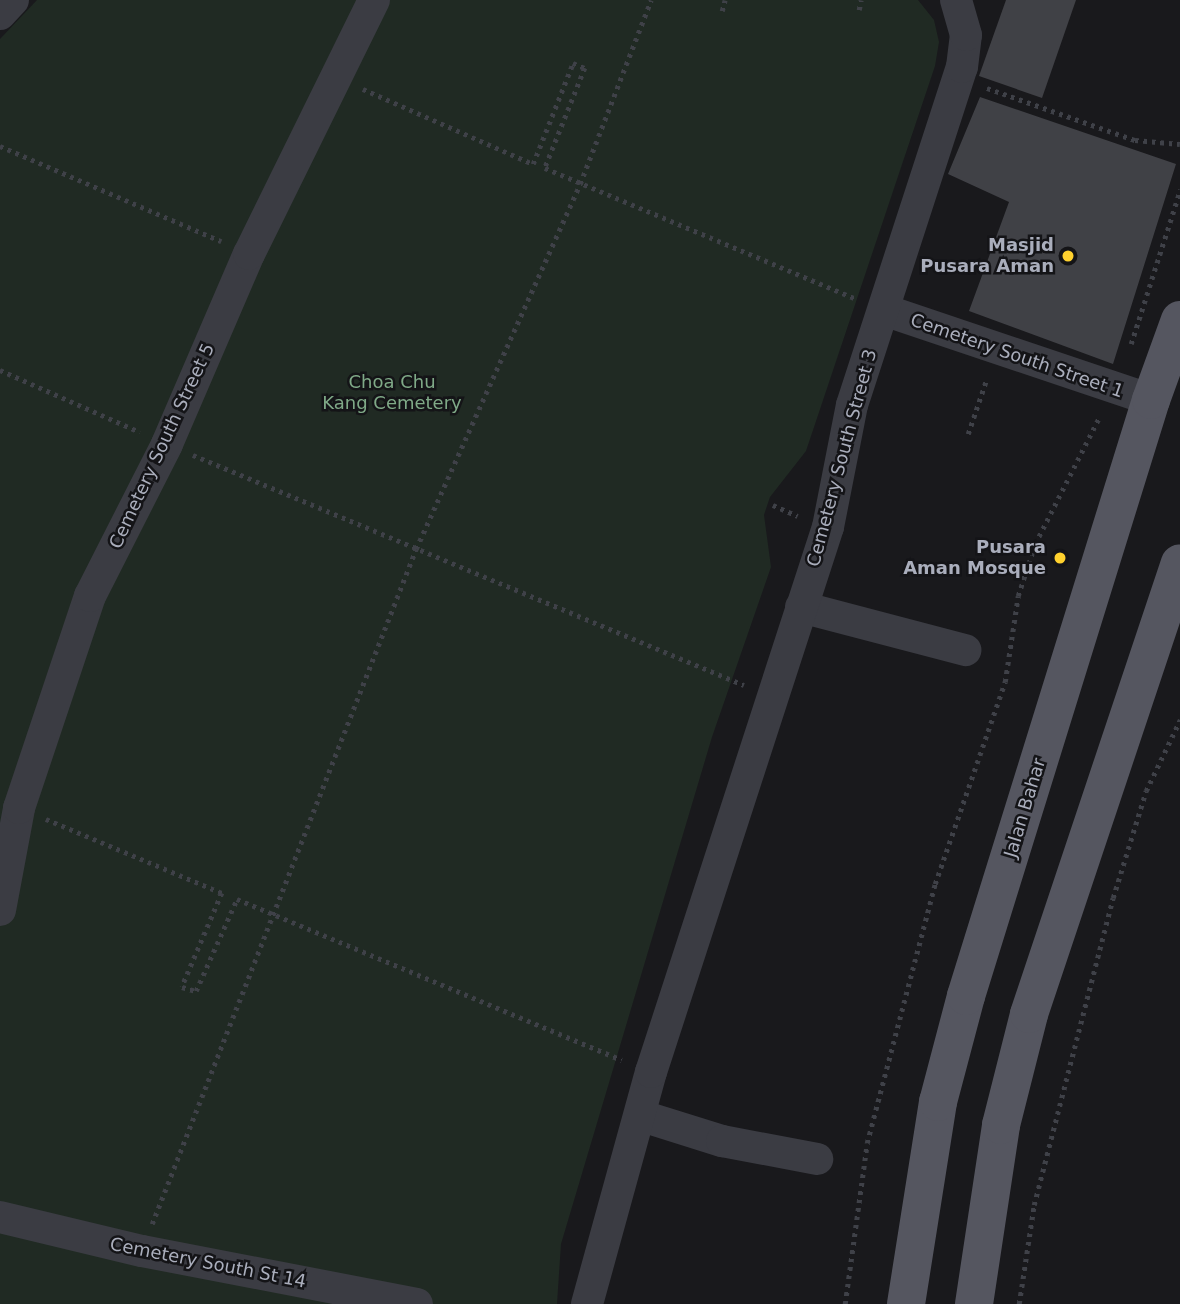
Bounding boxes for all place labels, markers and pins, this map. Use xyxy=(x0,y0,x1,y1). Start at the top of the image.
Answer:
place label: Masjid Pusara Aman xyxy=(920,235,1054,278)
marker: Masjid Pusara Aman xyxy=(1060,248,1076,264)
place label: Pusara Aman Mosque xyxy=(903,537,1046,580)
marker: Pusara Aman Mosque xyxy=(1052,550,1068,566)

